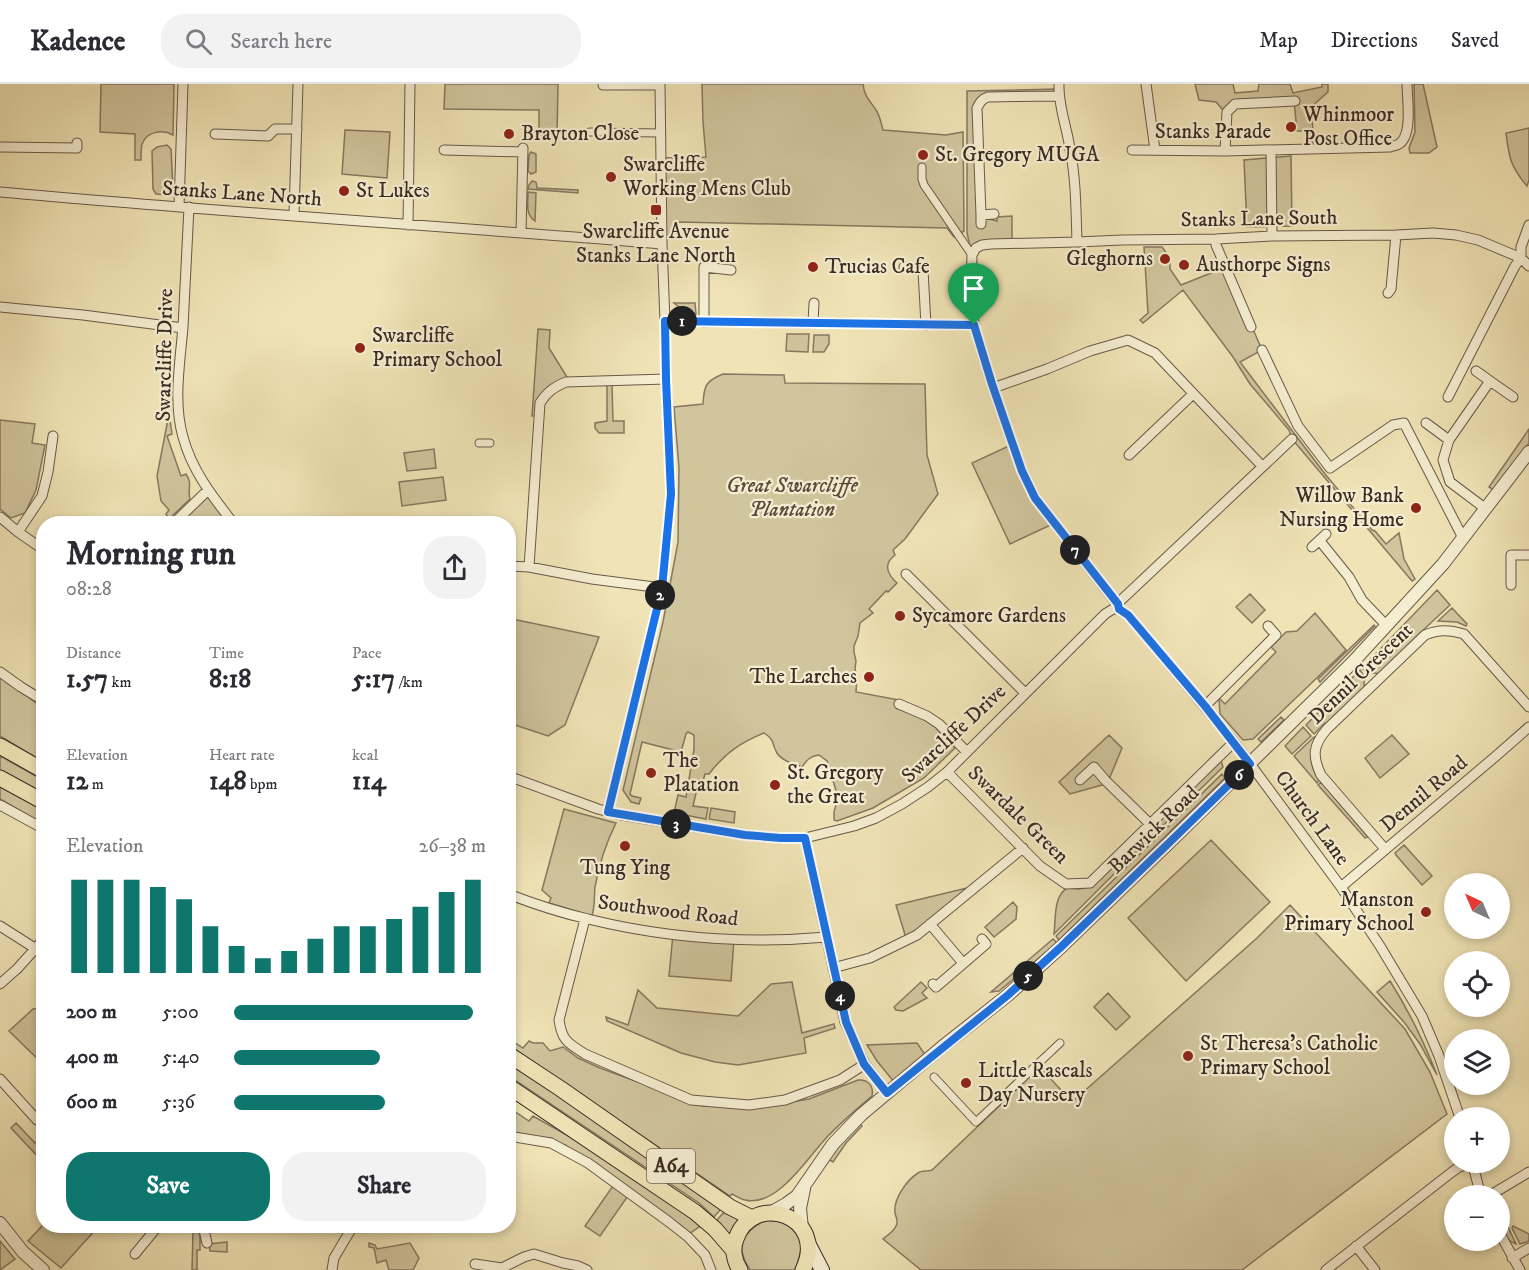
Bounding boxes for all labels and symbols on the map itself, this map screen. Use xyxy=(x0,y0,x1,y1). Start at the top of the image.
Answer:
place label: Whinmoor Post Office xyxy=(1302,102,1394,152)
street label: Stanks Parade xyxy=(1155,119,1272,145)
marker: Whinmoor Post Office xyxy=(1284,120,1298,134)
place label: Brayton Close xyxy=(521,121,640,147)
marker: Brayton Close xyxy=(502,127,516,141)
place label: St. Gregory MUGA xyxy=(935,142,1100,168)
marker: St. Gregory MUGA xyxy=(916,148,930,162)
place label: Swarcliffe Working Mens Club xyxy=(622,152,791,202)
marker: Swarcliffe Working Mens Club xyxy=(604,170,618,184)
street label: Stanks Lane North xyxy=(161,175,323,213)
place label: St Lukes xyxy=(356,178,429,204)
marker: St Lukes xyxy=(337,184,351,198)
marker: Swarcliffe Avenue Stanks Lane North xyxy=(649,203,663,217)
street label: Stanks Lane South xyxy=(1180,205,1338,233)
place label: Swarcliffe Avenue Stanks Lane North xyxy=(576,219,736,269)
place label: Gleghorns xyxy=(1066,246,1153,272)
marker: Gleghorns xyxy=(1158,252,1172,266)
place label: Austhorpe Signs xyxy=(1196,252,1331,278)
place label: Trucias Cafe xyxy=(825,254,930,280)
marker: Austhorpe Signs xyxy=(1177,258,1191,272)
marker: Trucias Cafe xyxy=(806,260,820,274)
pin xyxy=(948,263,999,325)
street label: Swarcliffe Drive xyxy=(151,288,179,422)
pin: 1 xyxy=(667,306,697,336)
place label: Swarcliffe Primary School xyxy=(372,323,503,373)
marker: Swarcliffe Primary School xyxy=(353,341,367,355)
park label: Great Swarcliffe Plantation xyxy=(726,473,859,523)
place label: Willow Bank Nursing Home xyxy=(1279,483,1405,533)
marker: Willow Bank Nursing Home xyxy=(1409,501,1423,515)
pin: 7 xyxy=(1060,535,1090,565)
pin: 2 xyxy=(645,580,675,610)
place label: Sycamore Gardens xyxy=(912,603,1066,629)
marker: Sycamore Gardens xyxy=(893,609,907,623)
street label: Dennil Crescent xyxy=(1303,618,1419,730)
place label: The Larches xyxy=(749,664,857,690)
marker: The Larches xyxy=(862,670,876,684)
street label: Swarcliffe Drive xyxy=(896,679,1012,789)
place label: The Platation xyxy=(663,748,739,798)
street label: Dennil Road xyxy=(1375,750,1473,838)
place label: St. Gregory the Great xyxy=(787,760,885,810)
street label: Swardale Green xyxy=(962,760,1074,870)
pin: 6 xyxy=(1224,760,1254,790)
street label: Church Lane xyxy=(1269,765,1355,871)
marker: The Platation xyxy=(644,766,658,780)
marker: St. Gregory the Great xyxy=(768,778,782,792)
street label: Barwick Road xyxy=(1103,780,1205,880)
pin: 3 xyxy=(661,809,691,839)
marker: Tung Ying xyxy=(618,839,632,853)
place label: Tung Ying xyxy=(580,855,671,881)
north arrow xyxy=(1444,873,1510,939)
place label: Manston Primary School xyxy=(1284,887,1415,937)
street label: Southwood Road xyxy=(596,889,740,933)
marker: Manston Primary School xyxy=(1419,905,1433,919)
pin: 5 xyxy=(1013,961,1043,991)
pin: 4 xyxy=(825,981,855,1011)
place label: St Theresa's Catholic Primary School xyxy=(1200,1031,1378,1081)
marker: St Theresa's Catholic Primary School xyxy=(1181,1049,1195,1063)
place label: Little Rascals Day Nursery xyxy=(978,1058,1093,1108)
marker: Little Rascals Day Nursery xyxy=(959,1076,973,1090)
road number: A64 xyxy=(647,1149,695,1183)

